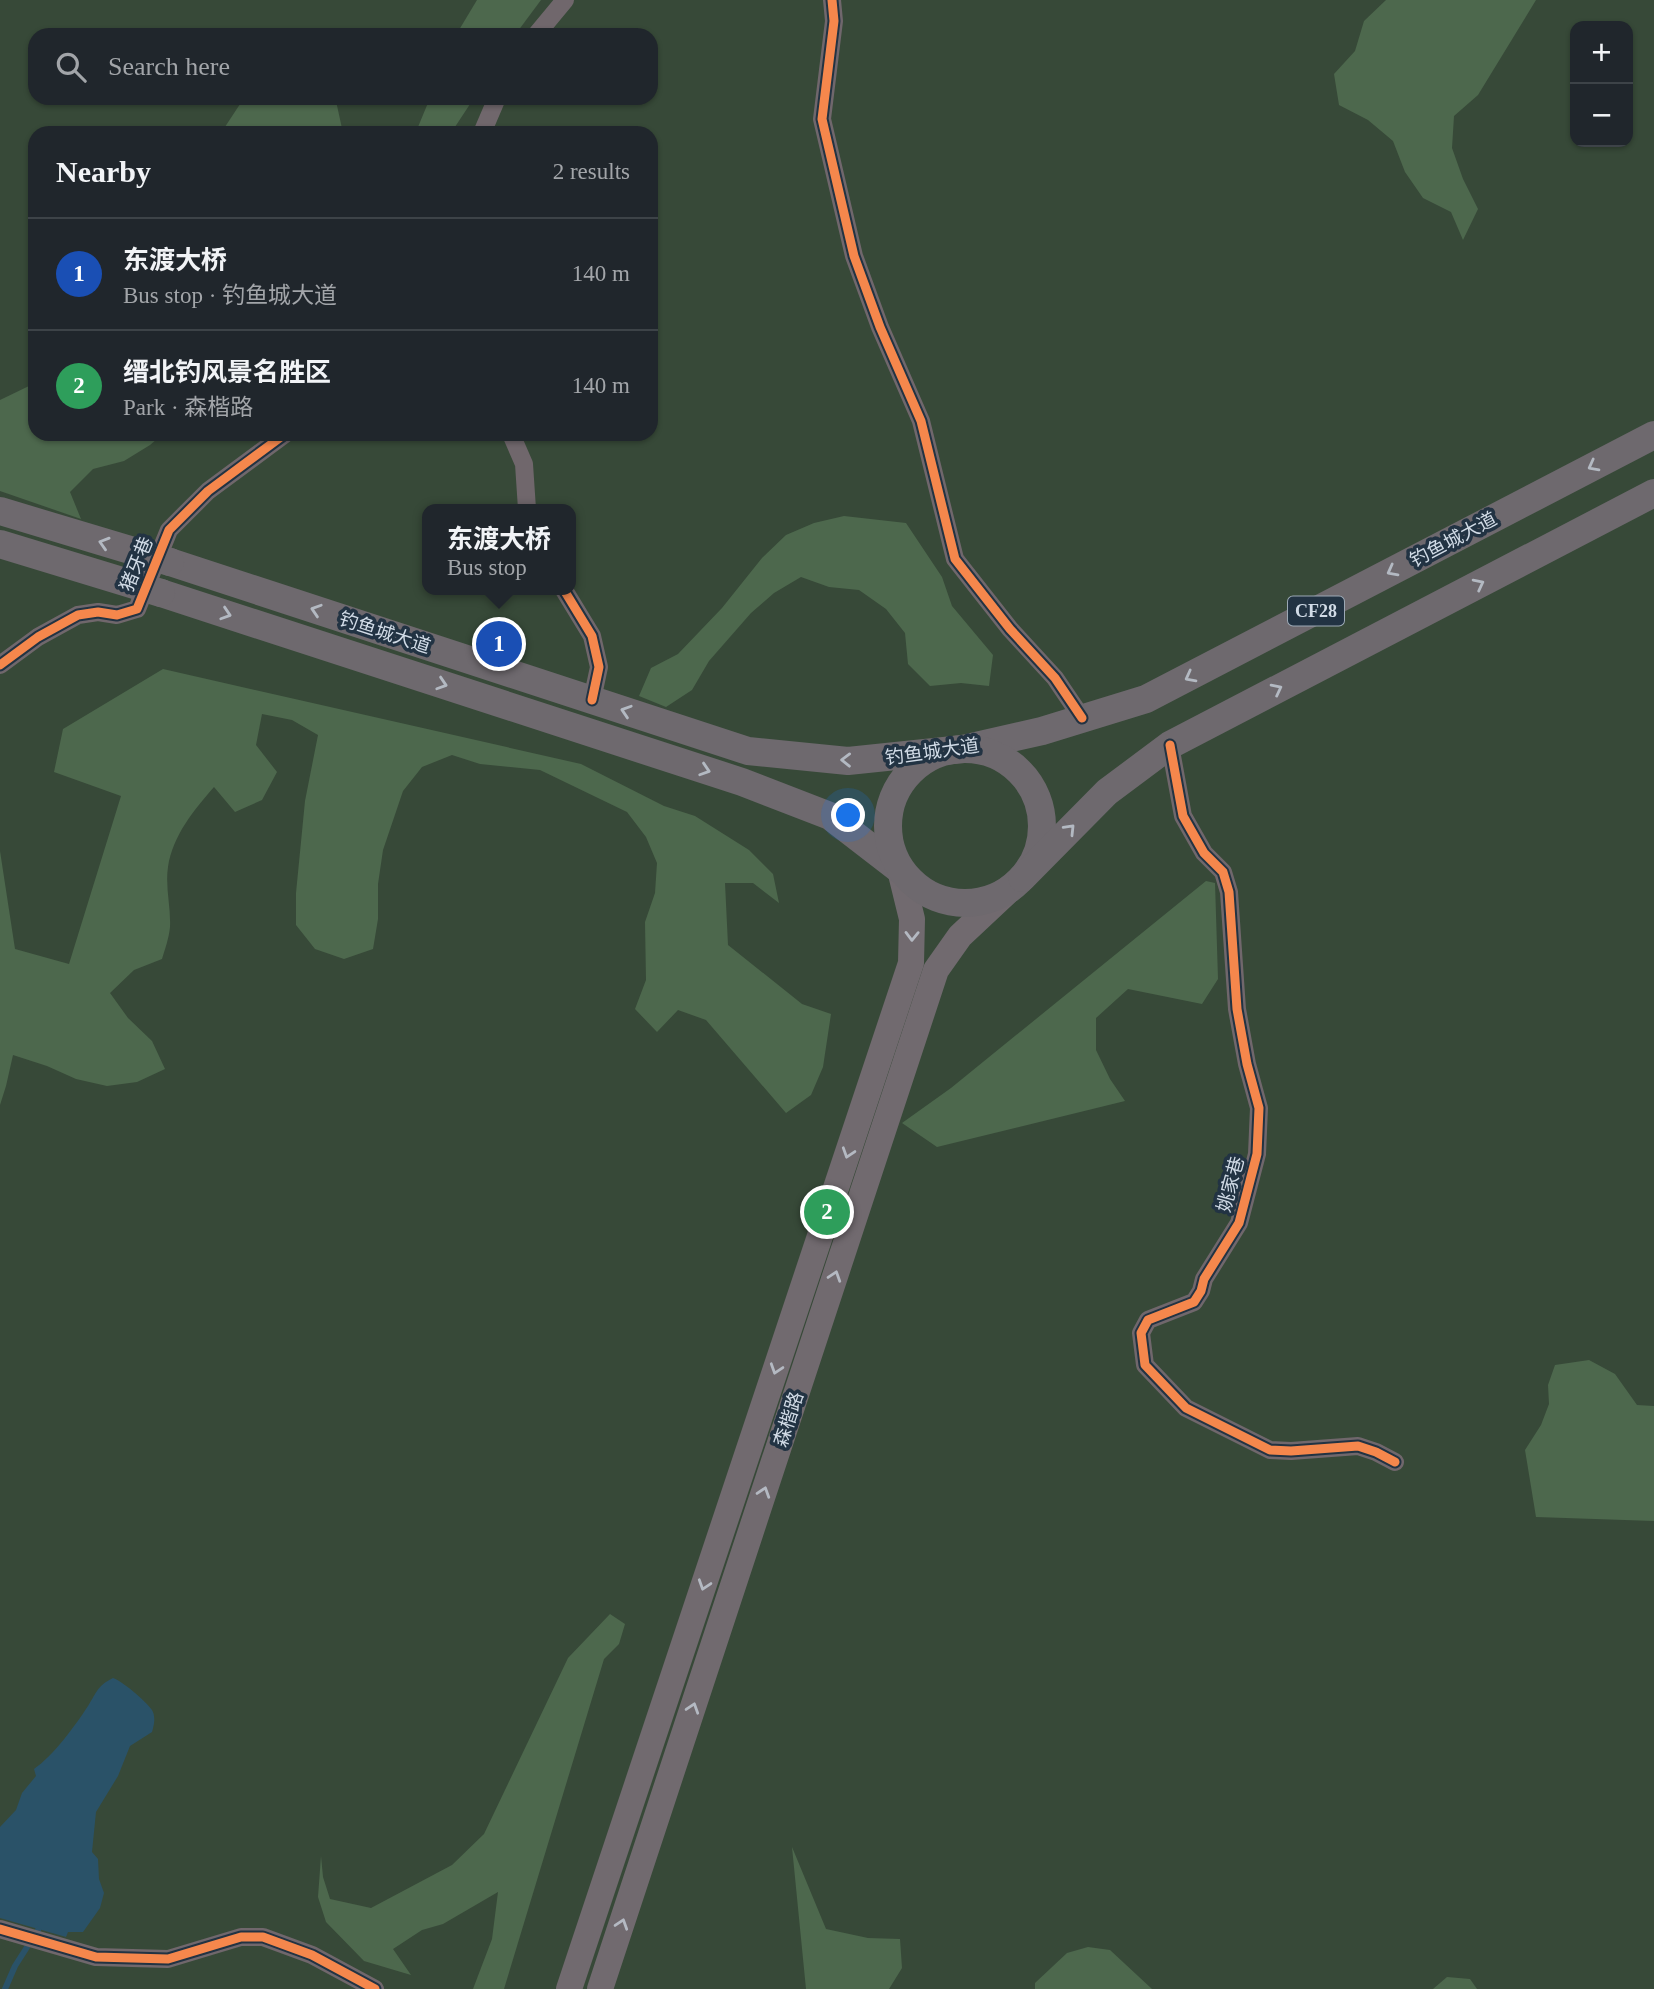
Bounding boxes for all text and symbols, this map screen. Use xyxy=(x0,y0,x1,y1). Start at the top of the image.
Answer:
map controls xyxy=(1570,21,1633,147)
button: + xyxy=(1570,21,1633,84)
search box xyxy=(28,28,658,105)
icon: search xyxy=(52,48,90,86)
text: Search here xyxy=(108,52,230,81)
button: − xyxy=(1570,84,1633,147)
text: Nearby xyxy=(56,155,151,188)
text: 2 results xyxy=(553,159,630,184)
text: 东渡大桥 xyxy=(123,246,227,275)
text: 1 xyxy=(73,261,85,286)
text: 140 m xyxy=(572,261,630,286)
text: Bus stop · 钓鱼城大道 xyxy=(123,283,337,308)
text: 缙北钓风景名胜区 xyxy=(123,358,331,387)
text: 2 xyxy=(73,373,85,398)
text: 140 m xyxy=(572,373,630,398)
text: Park · 森楷路 xyxy=(123,395,253,420)
one-way arrow xyxy=(1588,458,1601,472)
popup xyxy=(422,504,576,595)
street label: 钓鱼城大道 xyxy=(1406,508,1500,571)
text: 东渡大桥 xyxy=(447,525,551,554)
street label: 猪牙巷 xyxy=(116,534,157,595)
one-way arrow xyxy=(99,536,111,551)
text: Bus stop xyxy=(447,555,527,580)
one-way arrow xyxy=(1387,563,1399,577)
one-way arrow xyxy=(1472,579,1484,592)
road number: CF28 xyxy=(1288,596,1344,626)
one-way arrow xyxy=(311,604,323,618)
one-way arrow xyxy=(219,605,231,620)
street label: 钓鱼城大道 xyxy=(336,608,433,657)
pin: 1 xyxy=(476,618,522,670)
one-way arrow xyxy=(1185,668,1197,682)
one-way arrow xyxy=(435,676,447,690)
one-way arrow xyxy=(1270,684,1282,697)
one-way arrow xyxy=(620,705,632,719)
street label: 钓鱼城大道 xyxy=(884,734,981,769)
one-way arrow xyxy=(840,752,851,768)
one-way arrow xyxy=(698,762,710,776)
your location xyxy=(831,798,865,832)
one-way arrow xyxy=(1062,825,1075,838)
one-way arrow xyxy=(904,931,919,942)
one-way arrow xyxy=(842,1147,856,1159)
street label: 姚家巷 xyxy=(1213,1154,1248,1214)
pin: 2 xyxy=(804,1186,850,1238)
one-way arrow xyxy=(827,1270,841,1283)
one-way arrow xyxy=(770,1363,784,1375)
street label: 森楷路 xyxy=(770,1389,807,1450)
one-way arrow xyxy=(756,1486,770,1499)
one-way arrow xyxy=(698,1579,712,1591)
one-way arrow xyxy=(685,1702,699,1715)
one-way arrow xyxy=(613,1919,628,1931)

